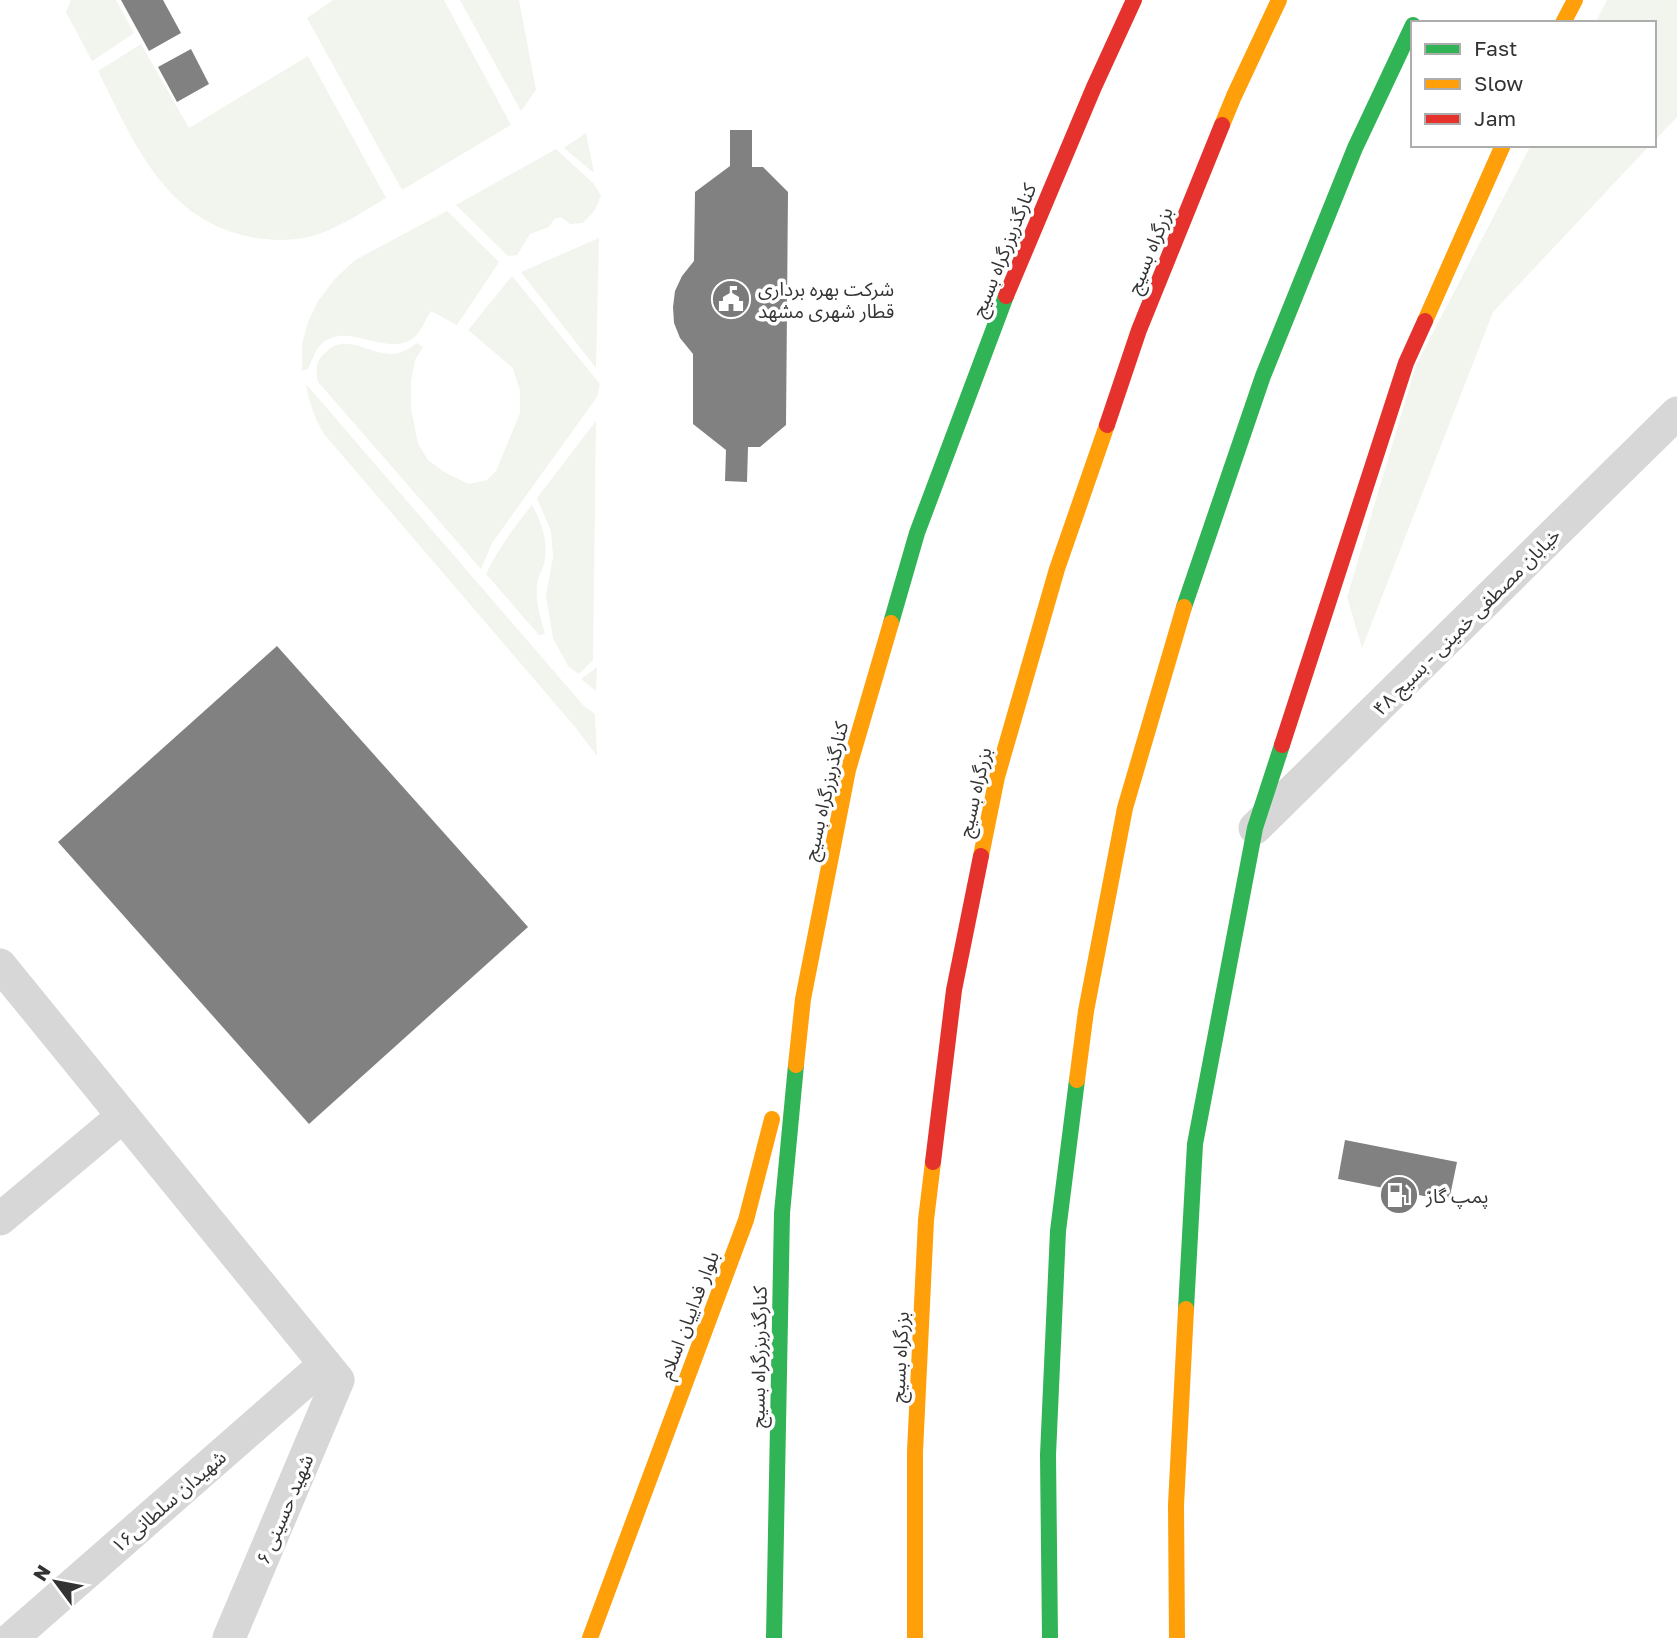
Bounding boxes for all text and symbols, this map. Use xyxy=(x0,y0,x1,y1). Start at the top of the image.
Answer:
legend xyxy=(1411,21,1656,147)
text: Fast xyxy=(1474,35,1517,61)
text: Slow xyxy=(1474,70,1523,96)
text: Jam xyxy=(1474,105,1516,131)
street label: کنارگذربزرگراه بسیج xyxy=(966,179,1044,322)
street label: بزرگراه بسیج xyxy=(1121,203,1180,298)
place label: شرکت بهره برداری قطار شهری مشهد xyxy=(758,277,894,323)
public building icon: شرکت بهره برداری قطار شهری مشهد xyxy=(710,278,752,320)
street label: خیابان مصطفی خمینی - بسیج ۴۸ xyxy=(1368,523,1567,722)
street label: کنارگذربزرگراه بسیج xyxy=(798,718,856,864)
street label: بزرگراه بسیج xyxy=(953,745,999,840)
fuel station icon: پمپ گاز xyxy=(1378,1174,1420,1216)
place label: پمپ گاز xyxy=(1425,1184,1489,1209)
street label: بلوار فداییان اسلام xyxy=(653,1248,727,1384)
street label: کنارگذربزرگراه بسیج xyxy=(745,1285,775,1428)
street label: بزرگراه بسیج xyxy=(885,1311,917,1403)
street label: شهیدان سلطانی۱۶ xyxy=(106,1445,231,1558)
street label: شهید حسینی ۶ xyxy=(251,1451,318,1568)
north arrow xyxy=(21,1547,91,1617)
text: N xyxy=(28,1561,55,1585)

